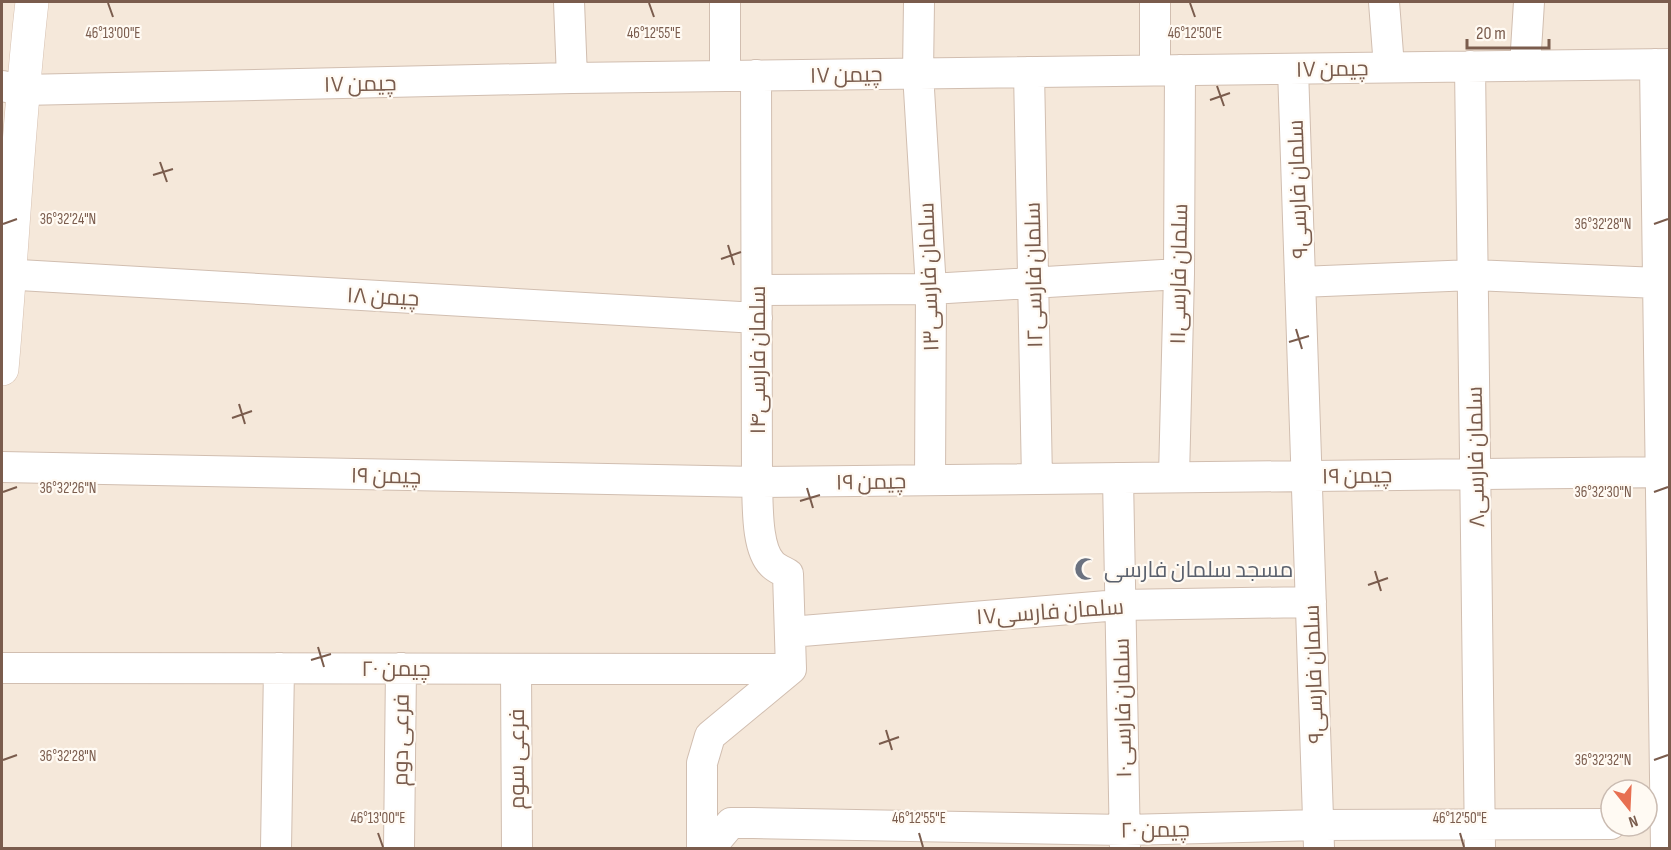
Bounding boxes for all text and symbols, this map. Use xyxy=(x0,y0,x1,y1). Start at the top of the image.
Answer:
scale bar xyxy=(1467,12,1550,50)
text: 20 m xyxy=(1476,23,1506,44)
text: 46°13'00"E xyxy=(85,24,141,43)
text: 46°12'55"E xyxy=(627,24,681,43)
text: 46°12'50"E xyxy=(1168,24,1222,43)
street label: چیمن ۱۷ xyxy=(1295,55,1369,84)
street label: چیمن ۱۷ xyxy=(809,61,883,90)
street label: چیمن ۱۷ xyxy=(323,70,397,99)
street label: سلمان فارسی۹ xyxy=(1283,119,1314,259)
street label: سلمان فارسی۱۳ xyxy=(913,202,946,352)
street label: سلمان فارسی۱۲ xyxy=(1020,202,1049,348)
street label: سلمان فارسی۱۱ xyxy=(1165,203,1194,345)
text: 36°32'24"N xyxy=(40,210,96,229)
text: 36°32'28"N xyxy=(1575,215,1631,234)
street label: چیمن ۱۸ xyxy=(346,282,420,313)
street label: سلمان فارسی۱۴ xyxy=(745,285,772,435)
street label: سلمان فارسی۸ xyxy=(1462,386,1491,528)
street label: چیمن ۱۹ xyxy=(350,462,422,491)
street label: چیمن ۱۹ xyxy=(1321,462,1393,491)
street label: چیمن ۱۹ xyxy=(835,468,907,497)
text: 36°32'26"N xyxy=(40,479,96,498)
text: 36°32'30"N xyxy=(1574,483,1632,502)
mosque icon: مسجد سلمان فارسی xyxy=(1073,556,1099,582)
place label: مسجد سلمان فارسی xyxy=(1104,557,1293,584)
street label: سلمان فارسی۱۷ xyxy=(975,594,1125,631)
street label: سلمان فارسی۹ xyxy=(1299,604,1330,744)
street label: سلمان فارسی۱۰ xyxy=(1109,638,1138,778)
street label: چیمن ۲۰ xyxy=(361,656,431,683)
street label: فرعی دوم xyxy=(387,694,417,786)
street label: فرعی سوم xyxy=(504,709,532,809)
text: 36°32'28"N xyxy=(40,747,96,766)
text: 36°32'32"N xyxy=(1575,751,1631,770)
north arrow xyxy=(1599,778,1659,838)
text: 46°13'00"E xyxy=(350,809,406,828)
text: 46°12'55"E xyxy=(892,809,946,828)
text: 46°12'50"E xyxy=(1433,809,1487,828)
text: N xyxy=(1626,810,1640,831)
street label: چیمن ۲۰ xyxy=(1120,816,1190,845)

